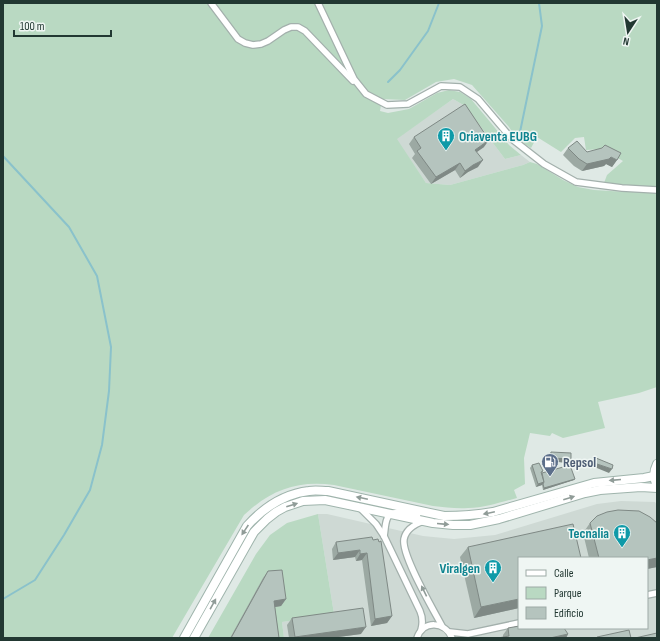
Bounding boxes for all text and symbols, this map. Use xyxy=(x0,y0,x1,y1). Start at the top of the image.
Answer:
scale bar xyxy=(14,12,111,38)
north arrow xyxy=(608,12,648,52)
text: 100 m xyxy=(20,19,45,34)
text: N xyxy=(622,34,630,48)
building icon: Oriaventa EUBG xyxy=(436,126,456,151)
place label: Oriaventa EUBG xyxy=(459,128,537,145)
fuel station icon: Repsol xyxy=(540,452,560,477)
place label: Repsol xyxy=(563,454,596,471)
one-way arrow xyxy=(609,477,621,484)
one-way arrow xyxy=(355,495,368,501)
one-way arrow xyxy=(563,495,575,501)
one-way arrow xyxy=(286,501,298,507)
one-way arrow xyxy=(483,510,496,516)
one-way arrow xyxy=(437,521,449,528)
building icon: Tecnalia xyxy=(612,523,632,548)
one-way arrow xyxy=(242,524,249,535)
place label: Tecnalia xyxy=(568,525,609,542)
legend xyxy=(518,557,648,629)
building icon: Viralgen xyxy=(483,558,503,583)
place label: Viralgen xyxy=(440,560,480,577)
text: Calle xyxy=(554,566,574,581)
one-way arrow xyxy=(421,586,427,597)
text: Parque xyxy=(554,586,582,601)
one-way arrow xyxy=(210,598,217,610)
text: Edificio xyxy=(554,606,583,621)

